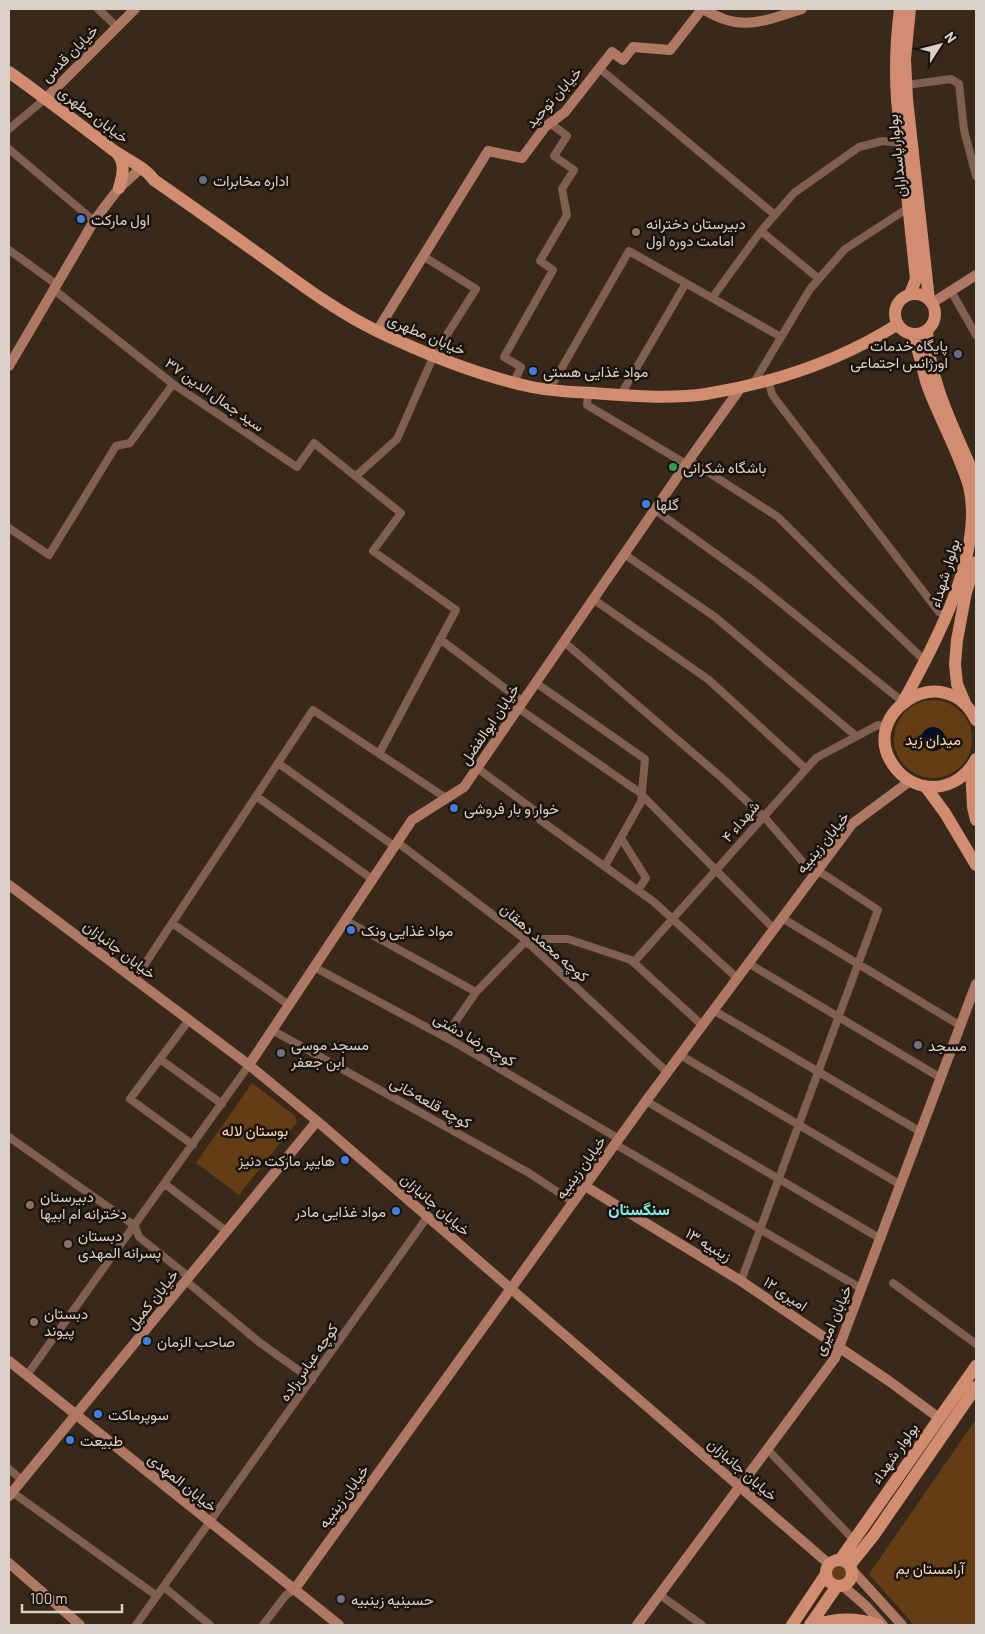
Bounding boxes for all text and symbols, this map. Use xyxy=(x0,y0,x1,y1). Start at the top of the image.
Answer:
north arrow xyxy=(915,20,965,70)
street label: خیابان قدس xyxy=(37,21,103,87)
text: N xyxy=(941,28,961,46)
street label: خیابان توحید xyxy=(521,63,586,132)
street label: خیابان مطهری xyxy=(54,82,133,148)
street label: بولوار پاسداران xyxy=(883,113,911,198)
place label: اداره مخابرات xyxy=(213,171,289,190)
marker: اداره مخابرات xyxy=(197,174,209,186)
place label: اول مارکت xyxy=(91,210,150,229)
marker: اول مارکت xyxy=(75,213,87,225)
place label: دبیرستان دخترانه امامت دوره اول xyxy=(646,214,746,250)
marker: دبیرستان دخترانه امامت دوره اول xyxy=(630,226,642,238)
street label: خیابان مطهری xyxy=(385,310,469,360)
place label: پایگاه خدمات اورژانس اجتماعی xyxy=(850,336,948,373)
marker: پایگاه خدمات اورژانس اجتماعی xyxy=(952,348,964,360)
street label: سید جمال الدین ۳۷ xyxy=(161,353,268,437)
place label: مواد غذایی هستی xyxy=(543,362,648,382)
marker: مواد غذایی هستی xyxy=(527,365,539,377)
place label: باشگاه شکرانی xyxy=(683,458,767,478)
marker: باشگاه شکرانی xyxy=(667,461,679,473)
place label: گلها xyxy=(656,495,679,514)
marker: گلها xyxy=(640,498,652,510)
street label: بولوار شهداء xyxy=(925,537,964,610)
street label: خیابان ابوالفضل xyxy=(455,680,523,768)
park label: میدان زید xyxy=(905,730,961,749)
street label: شهداء ۴ xyxy=(717,797,764,846)
place label: خوار و بار فروشی xyxy=(464,799,559,819)
marker: خوار و بار فروشی xyxy=(448,802,460,814)
street label: خیابان زینبیه xyxy=(792,808,853,877)
street label: کوچه محمد دهقان xyxy=(496,899,593,987)
street label: خیابان جانبازان xyxy=(80,916,160,983)
place label: مواد غذایی ونک xyxy=(361,921,453,941)
marker: مواد غذایی ونک xyxy=(345,924,357,936)
street label: کوچه رضا دشتی xyxy=(430,1008,520,1072)
place label: مسجد موسی ابن جعفر xyxy=(290,1035,369,1072)
place label: مسجد xyxy=(928,1036,967,1055)
marker: مسجد xyxy=(912,1039,924,1051)
marker: مسجد موسی ابن جعفر xyxy=(275,1047,287,1059)
street label: کوچه قلعه‌خانی xyxy=(386,1072,475,1134)
park label: بوستان لاله xyxy=(222,1121,288,1140)
street label: خیابان زینبیه xyxy=(551,1132,610,1203)
place label: هایپر مارکت دنیز xyxy=(237,1151,335,1171)
marker: هایپر مارکت دنیز xyxy=(339,1154,351,1166)
street label: خیابان جانبازان xyxy=(397,1169,474,1240)
place label: دبیرستان دخترانه ام ابیها xyxy=(40,1187,127,1224)
marker: دبیرستان دخترانه ام ابیها xyxy=(24,1199,36,1211)
district label: سنگستان xyxy=(608,1199,670,1218)
place label: مواد غذایی مادر xyxy=(294,1202,386,1222)
marker: مواد غذایی مادر xyxy=(390,1205,402,1217)
street label: زینبیه ۱۳ xyxy=(682,1223,735,1266)
place label: دبستان پسرانه المهدی xyxy=(78,1226,161,1263)
marker: دبستان پسرانه المهدی xyxy=(62,1238,74,1250)
street label: خیابان کمیل xyxy=(122,1265,182,1333)
street label: امیری ۱۲ xyxy=(760,1272,811,1316)
street label: خیابان امیری xyxy=(809,1282,857,1359)
place label: دبستان پیوند xyxy=(44,1304,88,1341)
marker: دبستان پیوند xyxy=(28,1316,40,1328)
street label: کوچه عباس‌زاده xyxy=(275,1319,343,1405)
place label: صاحب الزمان xyxy=(157,1332,235,1351)
marker: صاحب الزمان xyxy=(141,1335,153,1347)
place label: سوپرماکت xyxy=(108,1405,169,1425)
marker: سوپرماکت xyxy=(92,1408,104,1420)
street label: بولوار شهداء xyxy=(866,1419,922,1488)
place label: طبیعت xyxy=(80,1431,123,1450)
marker: طبیعت xyxy=(64,1434,76,1446)
street label: خیابان جانبازان xyxy=(704,1434,781,1505)
street label: خیابان المهدی xyxy=(144,1449,221,1517)
street label: خیابان زینبیه xyxy=(314,1461,373,1532)
park label: آرامستان بم xyxy=(896,1559,966,1579)
scale bar xyxy=(22,1582,122,1614)
text: 100 m xyxy=(30,1589,68,1607)
place label: حسینیه زینبیه xyxy=(351,1590,434,1609)
marker: حسینیه زینبیه xyxy=(335,1593,347,1605)

